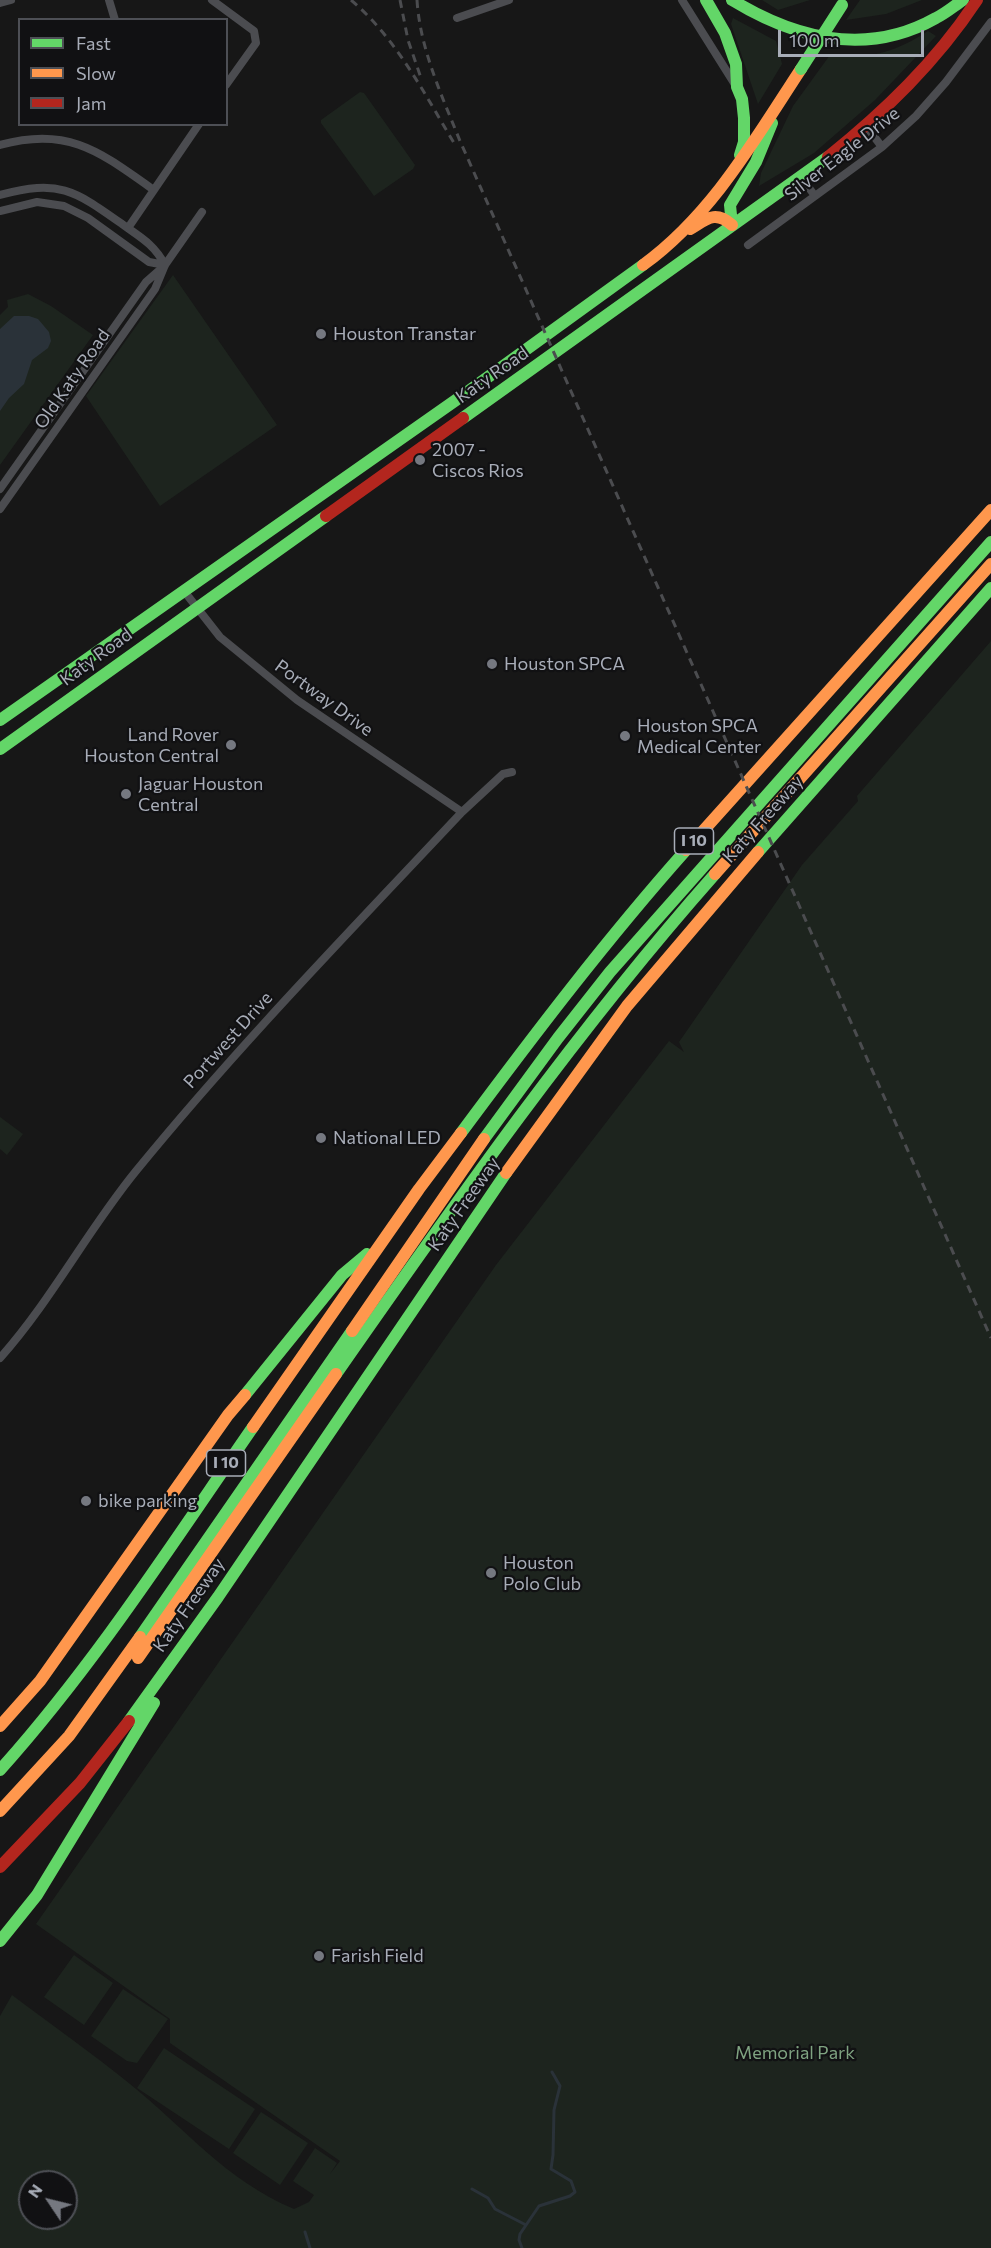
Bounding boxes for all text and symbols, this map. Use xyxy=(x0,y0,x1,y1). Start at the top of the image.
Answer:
legend xyxy=(18,18,228,126)
scale bar xyxy=(781,18,926,56)
text: 100 m xyxy=(789,29,839,51)
text: Fast xyxy=(76,32,111,54)
text: Slow xyxy=(76,62,116,84)
text: Jam xyxy=(76,92,106,114)
street label: Silver Eagle Drive xyxy=(780,102,904,206)
place label: Houston Transtar xyxy=(333,323,476,345)
street label: Old Katy Road xyxy=(30,325,114,433)
marker: Houston Transtar xyxy=(314,327,328,341)
street label: Katy Road xyxy=(452,342,532,408)
place label: 2007 - Ciscos Rios xyxy=(432,439,524,482)
marker: 2007 - Ciscos Rios xyxy=(413,453,427,467)
street label: Katy Road xyxy=(56,624,136,690)
place label: Houston SPCA xyxy=(504,653,625,675)
street label: Portway Drive xyxy=(271,655,377,741)
marker: Houston SPCA xyxy=(485,657,499,671)
place label: Houston SPCA Medical Center xyxy=(637,715,761,758)
place label: Land Rover Houston Central xyxy=(84,724,219,766)
marker: Houston SPCA Medical Center xyxy=(618,729,632,743)
marker: Land Rover Houston Central xyxy=(224,738,238,752)
street label: Katy Freeway xyxy=(718,771,808,867)
place label: Jaguar Houston Central xyxy=(138,773,263,816)
marker: Jaguar Houston Central xyxy=(119,787,133,801)
road number: I 10 xyxy=(674,828,714,854)
street label: Portwest Drive xyxy=(179,987,277,1093)
place label: National LED xyxy=(333,1127,441,1149)
marker: National LED xyxy=(314,1131,328,1145)
street label: Katy Freeway xyxy=(424,1153,504,1255)
road number: I 10 xyxy=(206,1450,246,1476)
place label: bike parking xyxy=(98,1490,197,1512)
marker: bike parking xyxy=(79,1494,93,1508)
place label: Houston Polo Club xyxy=(503,1552,581,1594)
street label: Katy Freeway xyxy=(149,1554,229,1656)
marker: Houston Polo Club xyxy=(484,1566,498,1580)
place label: Farish Field xyxy=(331,1945,424,1967)
marker: Farish Field xyxy=(312,1949,326,1963)
park label: Memorial Park xyxy=(735,2042,855,2064)
north arrow xyxy=(18,2170,78,2230)
text: N xyxy=(23,2180,46,2201)

